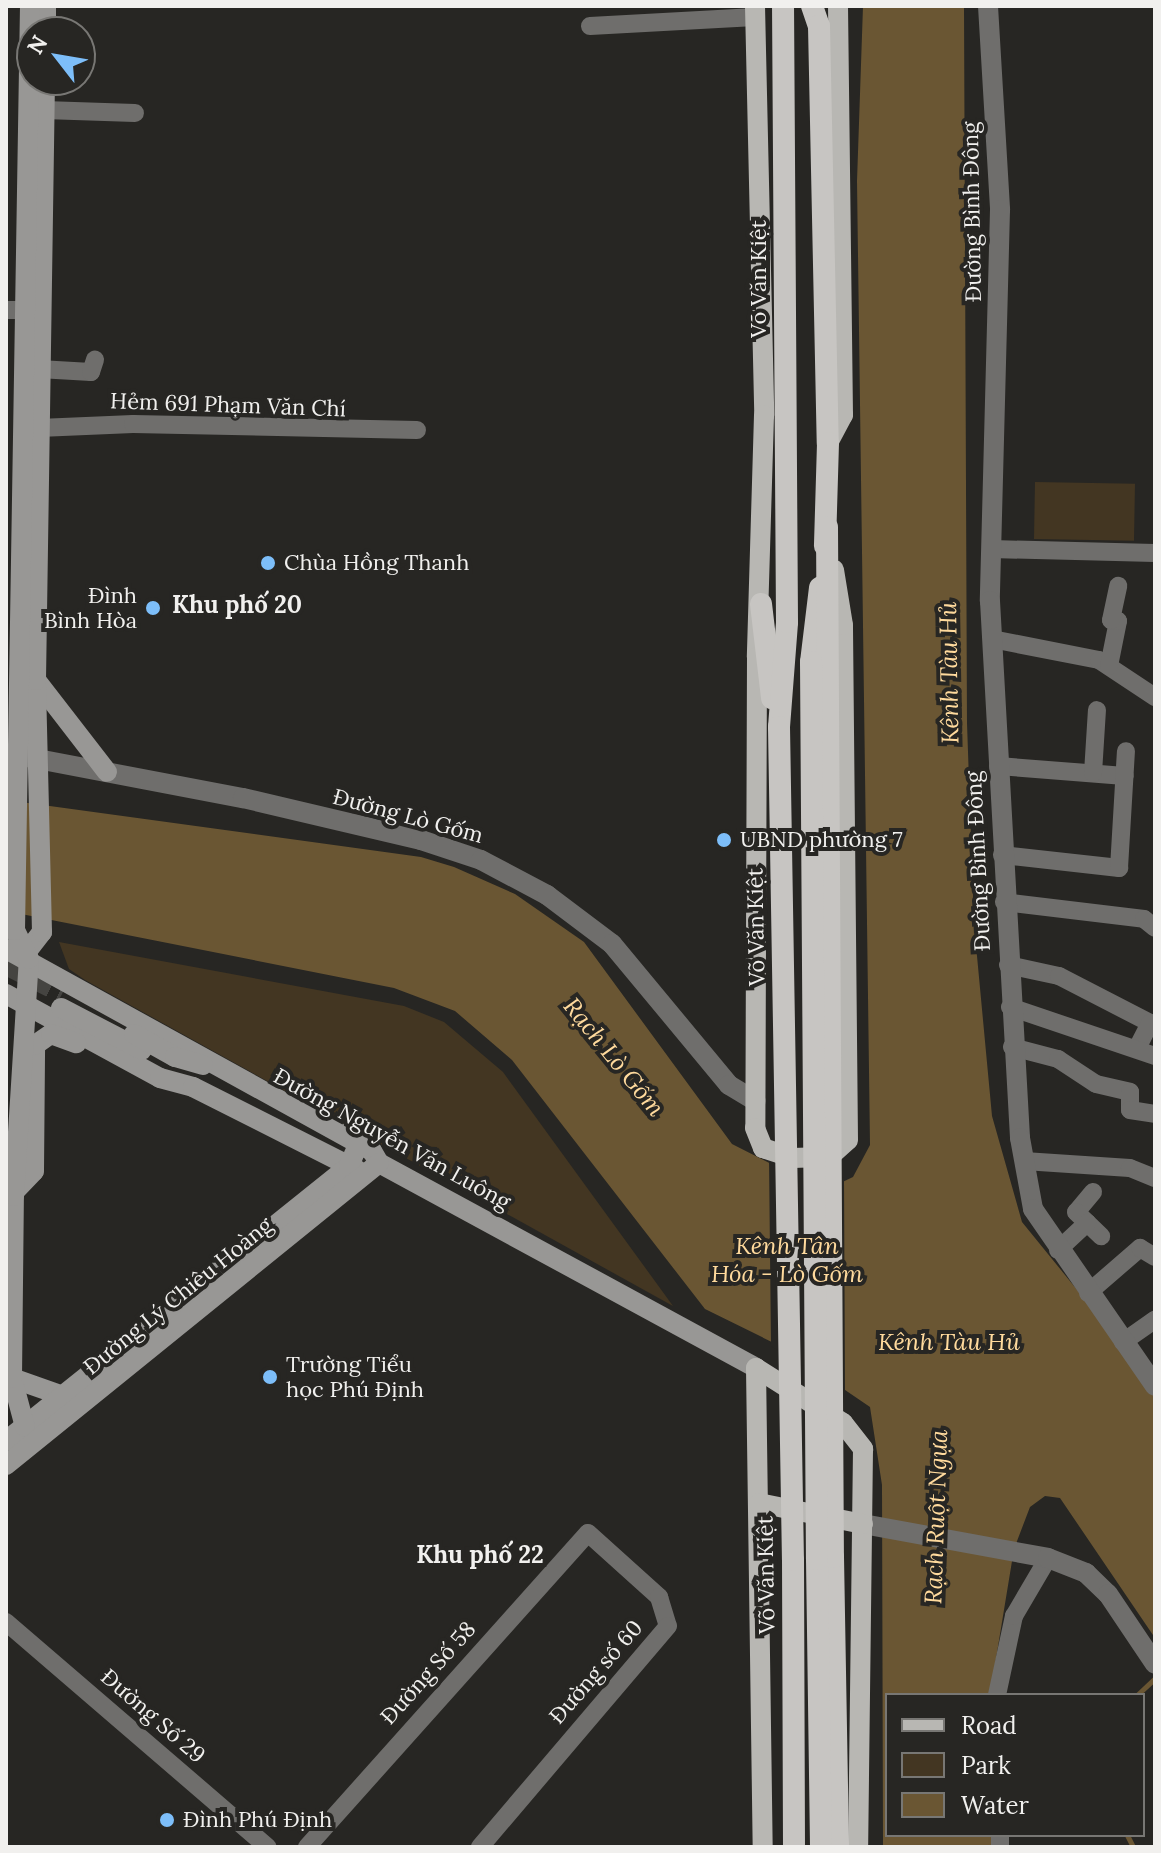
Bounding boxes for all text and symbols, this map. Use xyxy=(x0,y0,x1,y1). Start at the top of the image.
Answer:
north arrow xyxy=(16,16,96,96)
text: N xyxy=(21,30,54,59)
street label: Đường Bình Đông xyxy=(957,122,987,302)
street label: Võ Văn Kiệt xyxy=(746,220,772,338)
street label: Hẻm 691 Phạm Văn Chí xyxy=(110,388,346,422)
place label: Chùa Hồng Thanh xyxy=(284,550,469,576)
marker: Chùa Hồng Thanh xyxy=(259,554,277,572)
place label: Đình Bình Hòa xyxy=(44,582,137,634)
district label: Khu phố 20 xyxy=(172,591,302,619)
marker: Đình Bình Hòa xyxy=(144,599,162,617)
water label: Kênh Tàu Hủ xyxy=(933,602,965,744)
street label: Đường Bình Đông xyxy=(960,770,996,952)
street label: Đường Lò Gốm xyxy=(330,783,486,849)
place label: UBND phường 7 xyxy=(740,827,903,853)
marker: UBND phường 7 xyxy=(715,831,733,849)
street label: Võ Văn Kiệt xyxy=(742,868,770,986)
water label: Rạch Lò Gốm xyxy=(558,992,670,1122)
street label: Đường Nguyễn Văn Luông xyxy=(269,1063,515,1215)
street label: Đường Lý Chiêu Hoàng xyxy=(78,1212,278,1380)
water label: Kênh Tân Hóa - Lò Gốm xyxy=(711,1232,863,1288)
water label: Kênh Tàu Hủ xyxy=(878,1328,1020,1356)
place label: Trường Tiểu học Phú Định xyxy=(286,1351,424,1402)
marker: Trường Tiểu học Phú Định xyxy=(261,1368,279,1386)
water label: Rạch Ruột Ngựa xyxy=(919,1429,953,1605)
street label: Võ Văn Kiệt xyxy=(752,1516,780,1634)
district label: Khu phố 22 xyxy=(416,1541,544,1569)
street label: Đường số 60 xyxy=(544,1615,648,1729)
street label: Đường Số 58 xyxy=(375,1616,481,1730)
street label: Đường Số 29 xyxy=(96,1664,210,1768)
legend xyxy=(885,1693,1145,1837)
text: Road xyxy=(961,1710,1017,1741)
text: Park xyxy=(961,1750,1011,1781)
text: Water xyxy=(961,1790,1029,1821)
place label: Đình Phú Định xyxy=(183,1807,332,1833)
marker: Đình Phú Định xyxy=(158,1811,176,1829)

